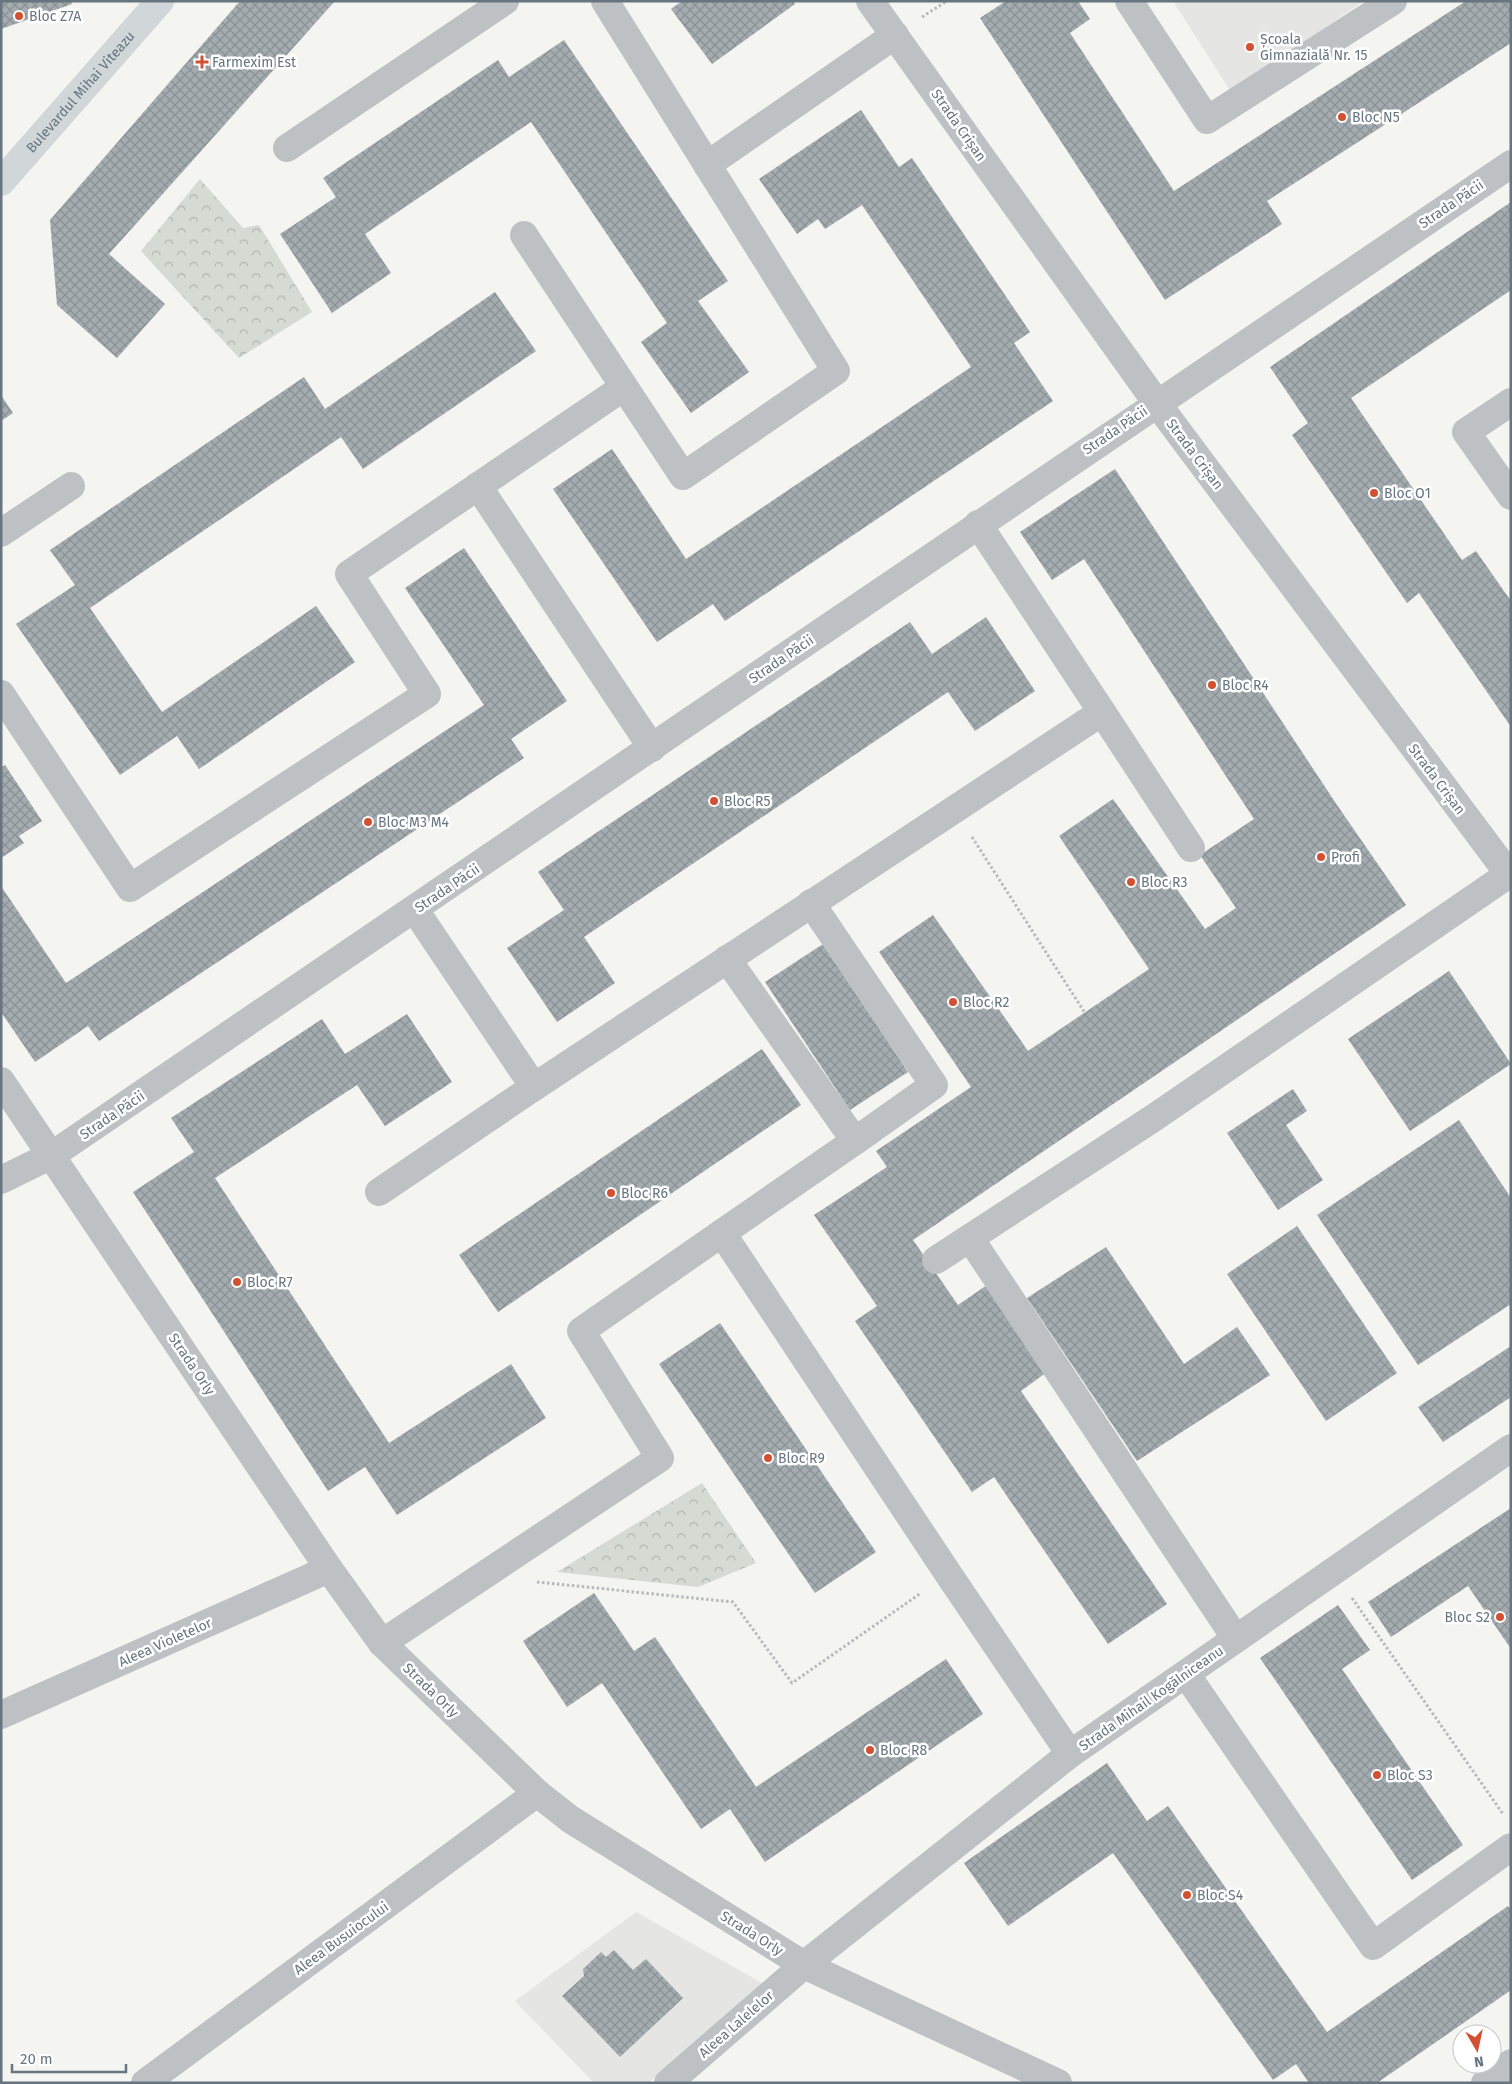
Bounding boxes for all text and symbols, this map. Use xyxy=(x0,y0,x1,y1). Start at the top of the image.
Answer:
place label: Bloc Z7A xyxy=(29,8,81,25)
marker: Bloc Z7A xyxy=(13,10,25,22)
street label: Bulevardul Mihai Viteazu xyxy=(23,28,138,156)
place label: Școala Gimnazială Nr. 15 xyxy=(1260,31,1368,64)
marker: Școala Gimnazială Nr. 15 xyxy=(1244,41,1256,53)
place label: Farmexim Est xyxy=(212,54,297,71)
marker: Farmexim Est xyxy=(196,56,208,68)
street label: Strada Crișan xyxy=(927,86,990,165)
place label: Bloc N5 xyxy=(1352,109,1400,126)
marker: Bloc N5 xyxy=(1336,111,1348,123)
street label: Strada Păcii xyxy=(1416,177,1487,232)
street label: Strada Păcii xyxy=(1080,403,1151,458)
street label: Strada Crișan xyxy=(1162,416,1227,494)
place label: Bloc O1 xyxy=(1384,485,1431,502)
marker: Bloc O1 xyxy=(1368,487,1380,499)
street label: Strada Păcii xyxy=(746,632,817,687)
place label: Bloc R4 xyxy=(1222,677,1269,694)
marker: Bloc R4 xyxy=(1206,679,1218,691)
street label: Strada Crișan xyxy=(1404,741,1469,819)
place label: Bloc R5 xyxy=(724,793,771,810)
marker: Bloc R5 xyxy=(708,795,720,807)
place label: Bloc M3 M4 xyxy=(378,814,449,831)
marker: Bloc M3 M4 xyxy=(362,816,374,828)
place label: Profi xyxy=(1331,849,1360,866)
marker: Profi xyxy=(1315,851,1327,863)
street label: Strada Păcii xyxy=(412,861,483,916)
place label: Bloc R3 xyxy=(1141,874,1188,891)
marker: Bloc R3 xyxy=(1125,876,1137,888)
place label: Bloc R2 xyxy=(963,994,1010,1011)
marker: Bloc R2 xyxy=(947,996,959,1008)
street label: Strada Păcii xyxy=(77,1088,148,1143)
place label: Bloc R6 xyxy=(621,1185,668,1202)
marker: Bloc R6 xyxy=(605,1187,617,1199)
place label: Bloc R7 xyxy=(247,1274,293,1291)
marker: Bloc R7 xyxy=(231,1276,243,1288)
street label: Strada Orly xyxy=(165,1330,219,1398)
place label: Bloc R9 xyxy=(778,1450,825,1467)
marker: Bloc R9 xyxy=(762,1452,774,1464)
place label: Bloc S2 xyxy=(1444,1609,1490,1626)
marker: Bloc S2 xyxy=(1494,1611,1506,1623)
street label: Aleea Violetelor xyxy=(116,1614,215,1671)
street label: Strada Mihail Kogălniceanu xyxy=(1076,1642,1227,1755)
street label: Strada Orly xyxy=(399,1660,462,1721)
place label: Bloc R8 xyxy=(880,1742,928,1759)
marker: Bloc R8 xyxy=(864,1744,876,1756)
place label: Bloc S3 xyxy=(1387,1767,1433,1784)
marker: Bloc S3 xyxy=(1371,1769,1383,1781)
place label: Bloc S4 xyxy=(1197,1887,1244,1904)
marker: Bloc S4 xyxy=(1181,1889,1193,1901)
street label: Aleea Busuiocului xyxy=(291,1898,392,1978)
street label: Strada Orly xyxy=(717,1907,786,1959)
street label: Aleea Lalelelor xyxy=(695,1987,778,2062)
north arrow xyxy=(1452,2024,1502,2074)
scale bar xyxy=(12,2042,126,2074)
text: 20 m xyxy=(20,2050,53,2068)
text: N xyxy=(1473,2052,1485,2070)

